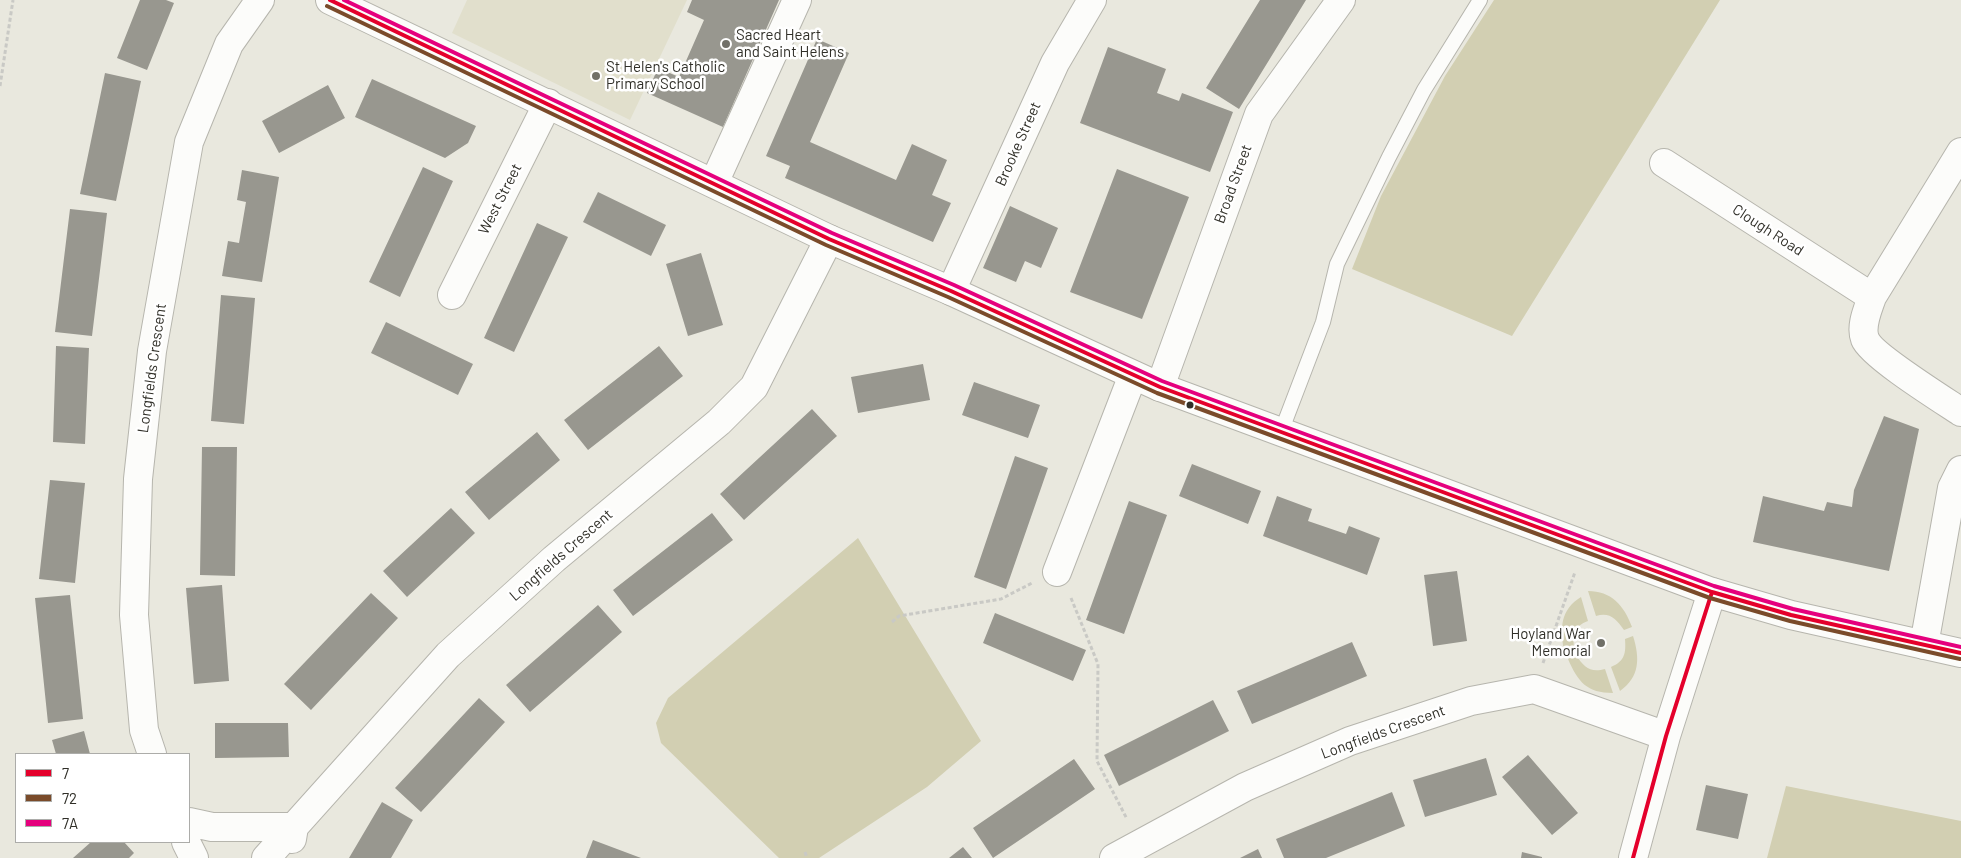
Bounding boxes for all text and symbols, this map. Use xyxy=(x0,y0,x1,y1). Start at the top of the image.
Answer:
place label: Sacred Heart and Saint Helens xyxy=(736,26,844,61)
marker: Sacred Heart and Saint Helens xyxy=(720,38,732,50)
place label: St Helen's Catholic Primary School xyxy=(606,58,725,93)
marker: St Helen's Catholic Primary School xyxy=(590,70,602,82)
street label: Brooke Street xyxy=(991,99,1045,189)
street label: Broad Street xyxy=(1210,142,1256,226)
street label: West Street xyxy=(475,161,525,237)
street label: Clough Road xyxy=(1729,200,1807,260)
street label: Longfields Crescent xyxy=(134,302,170,434)
unlabelled marker xyxy=(1185,400,1195,410)
street label: Longfields Crescent xyxy=(506,505,616,605)
place label: Hoyland War Memorial xyxy=(1511,625,1591,660)
marker: Hoyland War Memorial xyxy=(1595,637,1607,649)
street label: Longfields Crescent xyxy=(1319,701,1447,763)
legend xyxy=(15,753,190,843)
text: 7 xyxy=(62,764,69,782)
text: 72 xyxy=(62,789,77,807)
text: 7A xyxy=(62,814,78,832)

